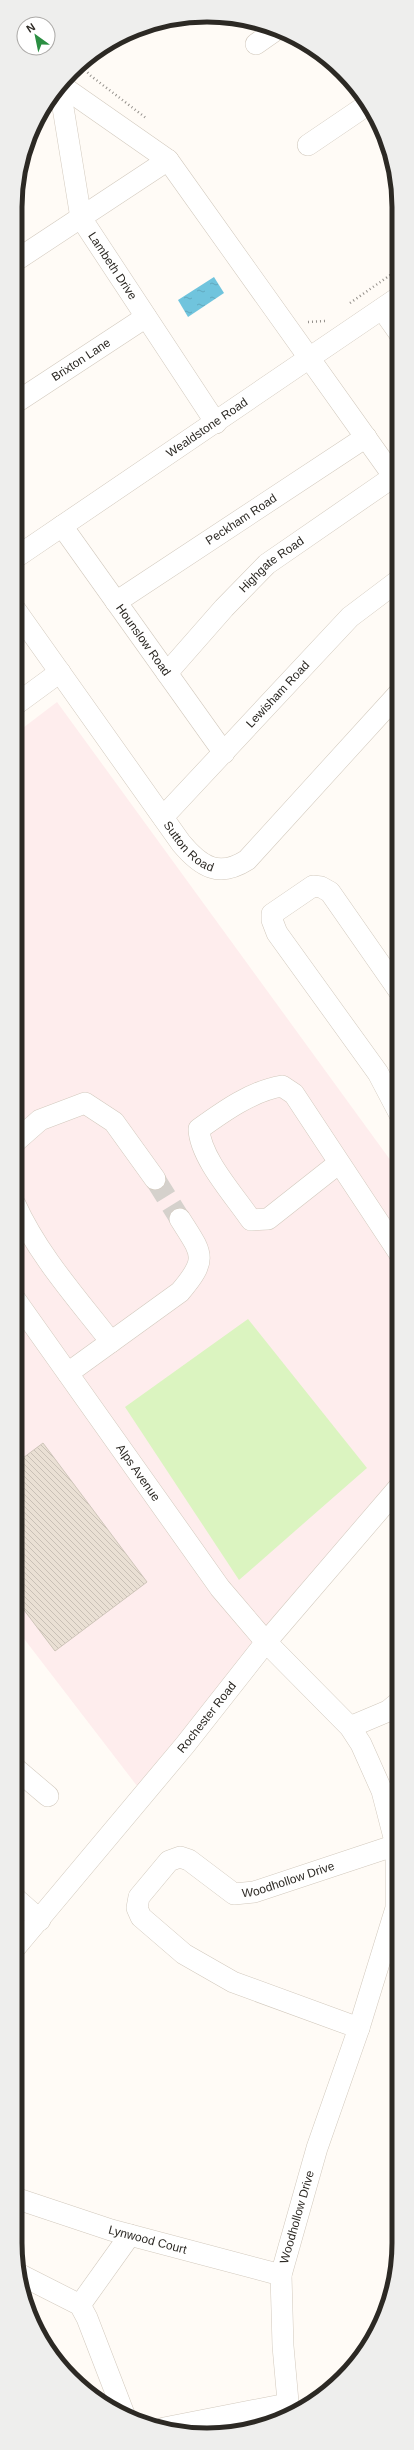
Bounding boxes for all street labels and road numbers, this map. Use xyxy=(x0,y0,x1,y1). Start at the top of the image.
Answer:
street label: Lambeth Drive xyxy=(85,229,140,303)
street label: Brixton Lane xyxy=(49,335,113,384)
street label: Wealdstone Road xyxy=(164,395,250,460)
street label: Peckham Road xyxy=(203,491,279,548)
street label: Highgate Road xyxy=(236,534,306,595)
street label: Hounslow Road xyxy=(113,601,174,679)
street label: Lewisham Road xyxy=(243,658,312,731)
street label: Sutton Road xyxy=(161,818,216,875)
street label: Alps Avenue xyxy=(113,1442,163,1504)
street label: Rochester Road xyxy=(174,1679,239,1756)
street label: Woodhollow Drive xyxy=(241,1859,337,1900)
street label: Woodhollow Drive xyxy=(277,2168,317,2265)
street label: Lynwood Court xyxy=(107,2223,189,2257)

